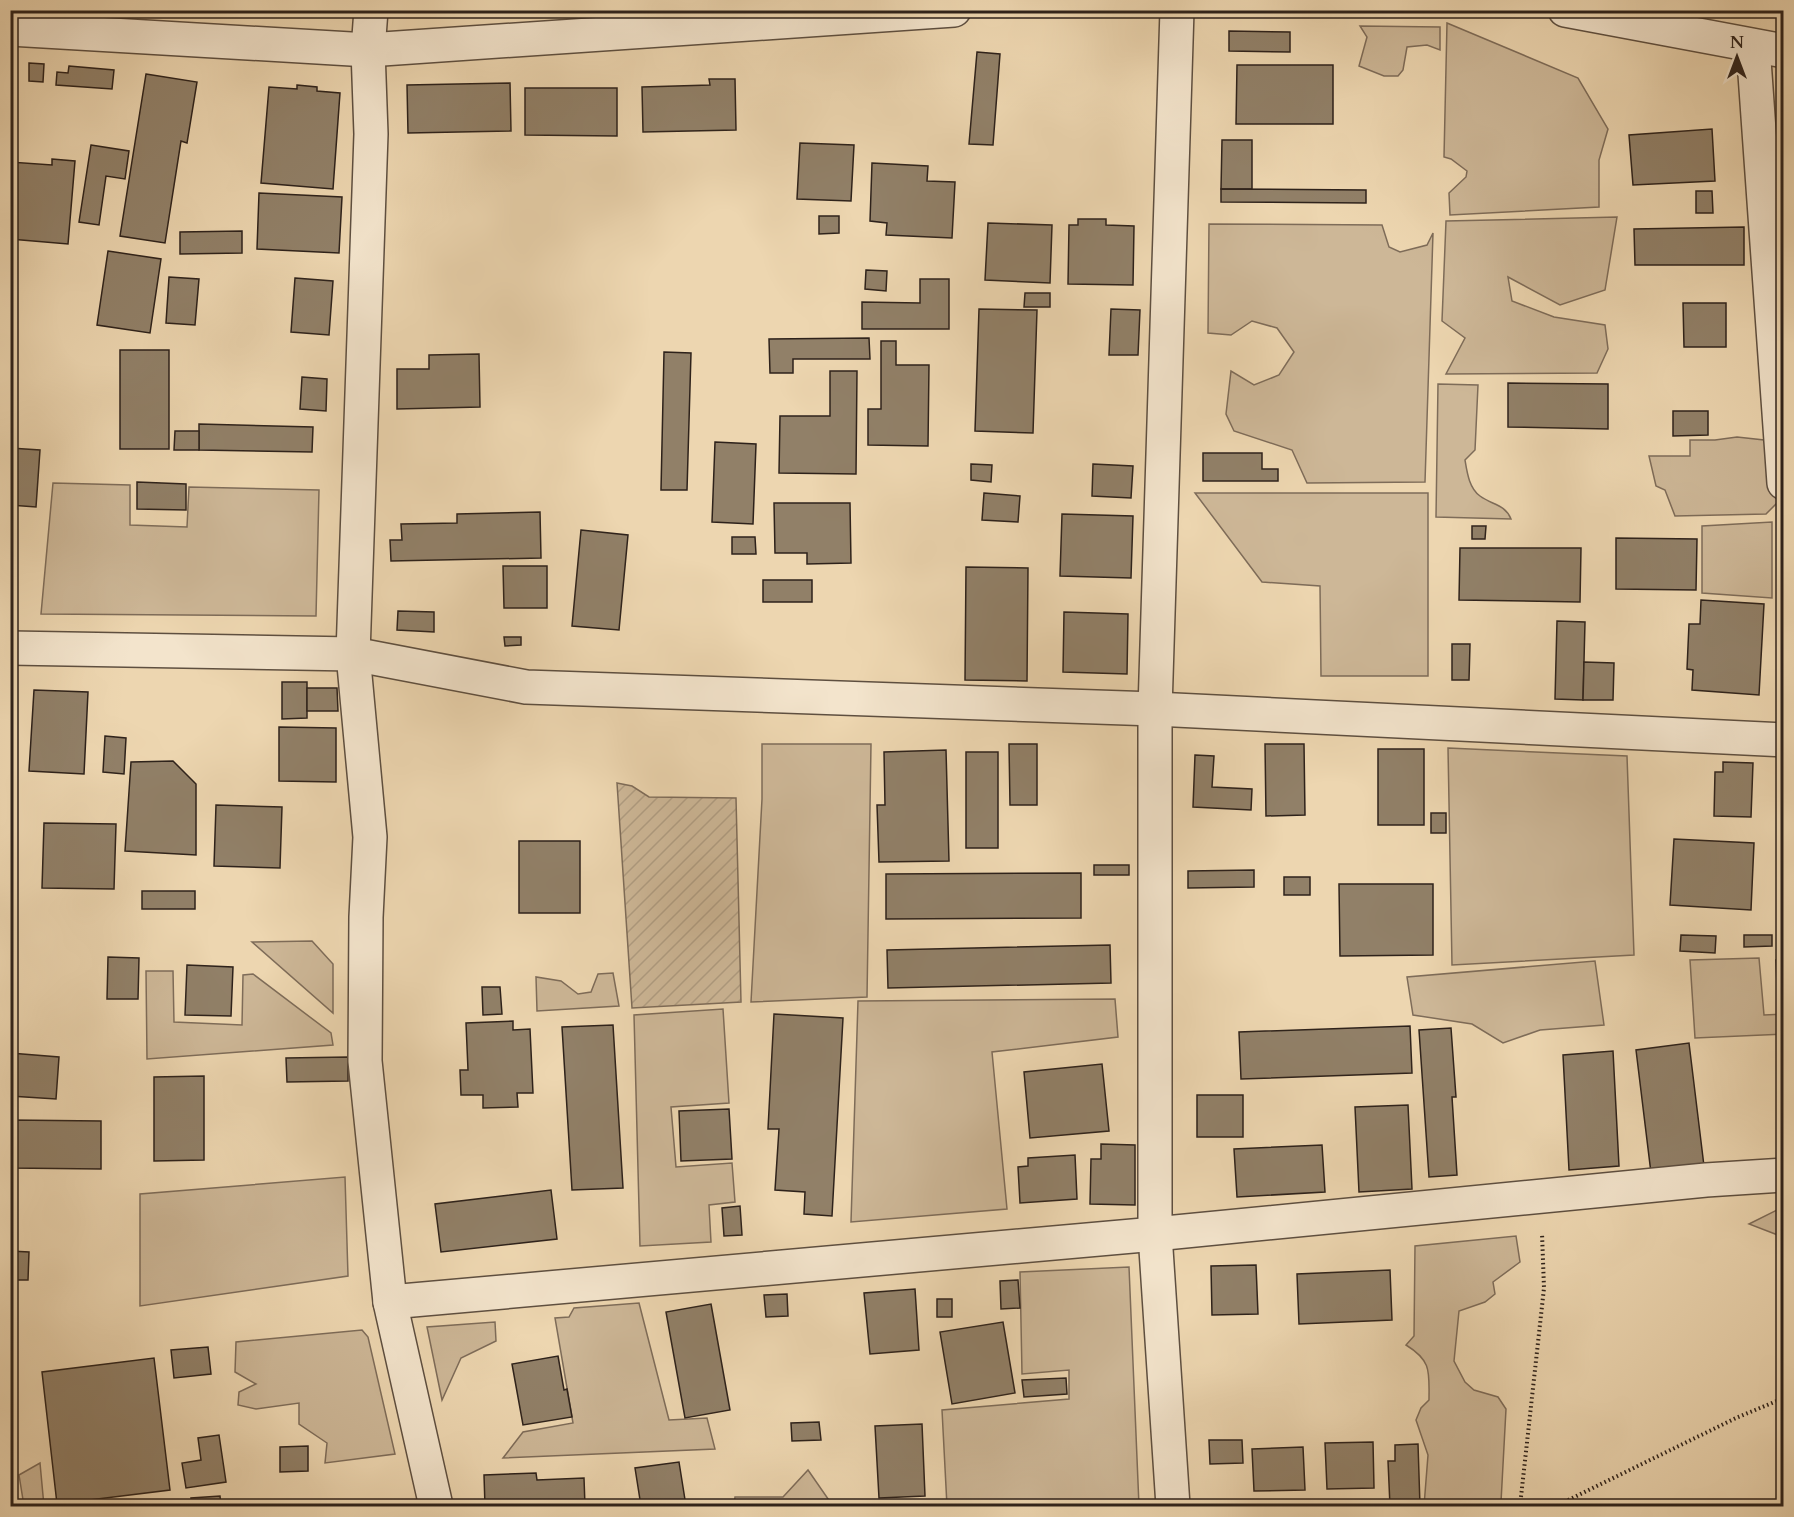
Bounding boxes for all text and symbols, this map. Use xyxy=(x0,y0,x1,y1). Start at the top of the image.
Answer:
north arrow xyxy=(1707,27,1767,87)
text: N xyxy=(1730,32,1744,54)

